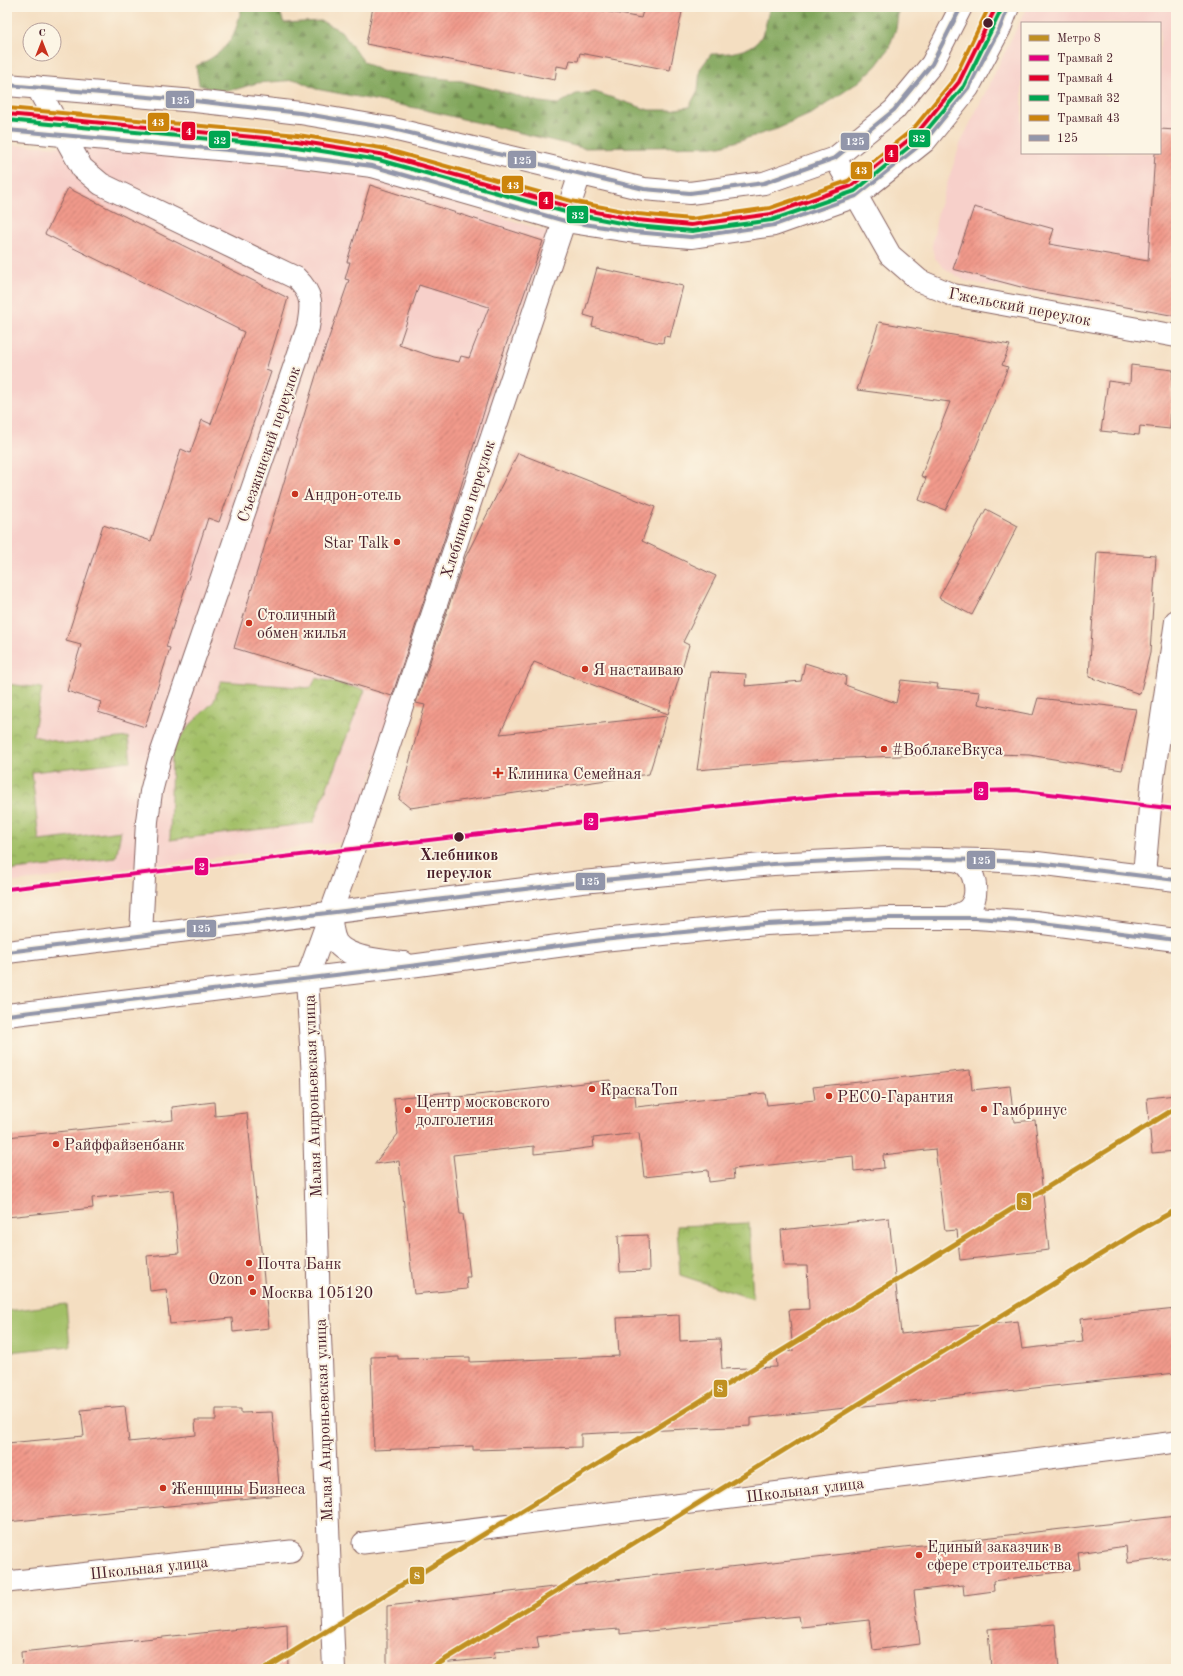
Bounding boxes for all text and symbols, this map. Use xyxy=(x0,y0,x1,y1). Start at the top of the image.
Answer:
unlabelled marker xyxy=(981,16,995,30)
north arrow xyxy=(22,22,62,62)
legend xyxy=(1021,22,1161,154)
text: С xyxy=(38,28,46,39)
text: Метро 8 xyxy=(1057,33,1101,45)
text: Трамвай 2 xyxy=(1057,53,1113,65)
text: Трамвай 4 xyxy=(1057,73,1113,85)
line badge: 125 xyxy=(165,90,195,109)
text: Трамвай 32 xyxy=(1057,93,1120,105)
text: 125 xyxy=(170,96,190,107)
line badge: 43 xyxy=(147,112,170,132)
text: Трамвай 43 xyxy=(1057,113,1120,125)
text: 43 xyxy=(152,118,164,129)
line badge: 4 xyxy=(181,121,196,141)
text: 4 xyxy=(186,127,192,138)
line badge: 32 xyxy=(908,129,931,148)
line badge: 32 xyxy=(208,130,231,149)
line badge: 125 xyxy=(840,132,870,151)
text: 125 xyxy=(1057,132,1078,145)
text: 32 xyxy=(913,134,925,145)
text: 32 xyxy=(214,136,226,147)
text: 125 xyxy=(845,137,865,148)
line badge: 4 xyxy=(884,144,899,163)
text: 4 xyxy=(888,149,894,160)
line badge: 125 xyxy=(507,150,537,169)
text: 125 xyxy=(512,156,532,167)
line badge: 43 xyxy=(850,161,873,180)
text: 43 xyxy=(855,166,867,177)
line badge: 43 xyxy=(501,175,524,194)
text: 43 xyxy=(507,181,519,192)
line badge: 4 xyxy=(538,191,554,210)
text: 4 xyxy=(543,196,549,207)
line badge: 32 xyxy=(566,205,589,224)
text: 32 xyxy=(572,211,584,222)
street label: Гжельский переулок xyxy=(947,286,1092,330)
street label: Съезжинский переулок xyxy=(236,365,304,524)
street label: Хлебников переулок xyxy=(439,439,499,581)
place label: Андрон-отель xyxy=(303,488,401,504)
marker: Андрон-отель xyxy=(290,489,300,499)
place label: Star Talk xyxy=(323,536,389,552)
marker: Star Talk xyxy=(392,537,402,547)
place label: Столичный обмен жилья xyxy=(257,608,347,642)
marker: Столичный обмен жилья xyxy=(244,618,254,628)
place label: Я настаиваю xyxy=(593,663,684,679)
marker: Я настаиваю xyxy=(580,664,590,674)
place label: #ВоблакеВкуса xyxy=(892,743,1003,759)
marker: #ВоблакеВкуса xyxy=(879,744,889,754)
marker: Клиника Семейная xyxy=(492,767,504,779)
place label: Клиника Семейная xyxy=(507,767,641,783)
line badge: 2 xyxy=(973,781,989,801)
text: 2 xyxy=(978,787,984,798)
line badge: 2 xyxy=(583,812,599,831)
text: 2 xyxy=(588,817,594,828)
marker: Хлебников переулок xyxy=(452,830,466,844)
place label: Хлебников переулок xyxy=(420,848,498,882)
line badge: 125 xyxy=(966,850,996,870)
text: 125 xyxy=(971,856,991,867)
line badge: 2 xyxy=(194,857,209,876)
text: 2 xyxy=(199,862,205,873)
line badge: 125 xyxy=(575,872,606,891)
text: 125 xyxy=(580,877,600,888)
line badge: 125 xyxy=(186,919,217,938)
text: 125 xyxy=(191,924,211,935)
street label: Малая Андроньевская улица xyxy=(302,994,326,1198)
place label: КраскаТоп xyxy=(600,1083,678,1099)
marker: КраскаТоп xyxy=(587,1084,597,1094)
place label: РЕСО-Гарантия xyxy=(837,1090,954,1106)
marker: РЕСО-Гарантия xyxy=(824,1091,834,1101)
place label: Центр московского долголетия xyxy=(416,1095,550,1129)
place label: Гамбринус xyxy=(992,1103,1067,1119)
marker: Гамбринус xyxy=(979,1104,989,1114)
marker: Центр московского долголетия xyxy=(403,1105,413,1115)
place label: Райффайзенбанк xyxy=(64,1138,185,1154)
marker: Райффайзенбанк xyxy=(51,1139,61,1149)
line badge: 8 xyxy=(1016,1192,1032,1211)
text: 8 xyxy=(1021,1197,1027,1208)
place label: Почта Банк xyxy=(257,1257,342,1273)
marker: Почта Банк xyxy=(244,1258,254,1268)
place label: Ozon xyxy=(208,1272,243,1288)
marker: Ozon xyxy=(246,1273,256,1283)
place label: Москва 105120 xyxy=(261,1286,373,1302)
marker: Москва 105120 xyxy=(248,1287,258,1297)
street label: Малая Андроньевская улица xyxy=(313,1318,337,1522)
line badge: 8 xyxy=(713,1379,728,1398)
text: 8 xyxy=(717,1384,723,1395)
street label: Школьная улица xyxy=(745,1476,865,1506)
place label: Женщины Бизнеса xyxy=(171,1482,306,1498)
marker: Женщины Бизнеса xyxy=(158,1483,168,1493)
place label: Единый заказчик в сфере строительства xyxy=(927,1540,1072,1574)
marker: Единый заказчик в сфере строительства xyxy=(914,1550,924,1560)
street label: Школьная улица xyxy=(89,1555,209,1583)
line badge: 8 xyxy=(409,1566,425,1585)
text: 8 xyxy=(414,1571,420,1582)

